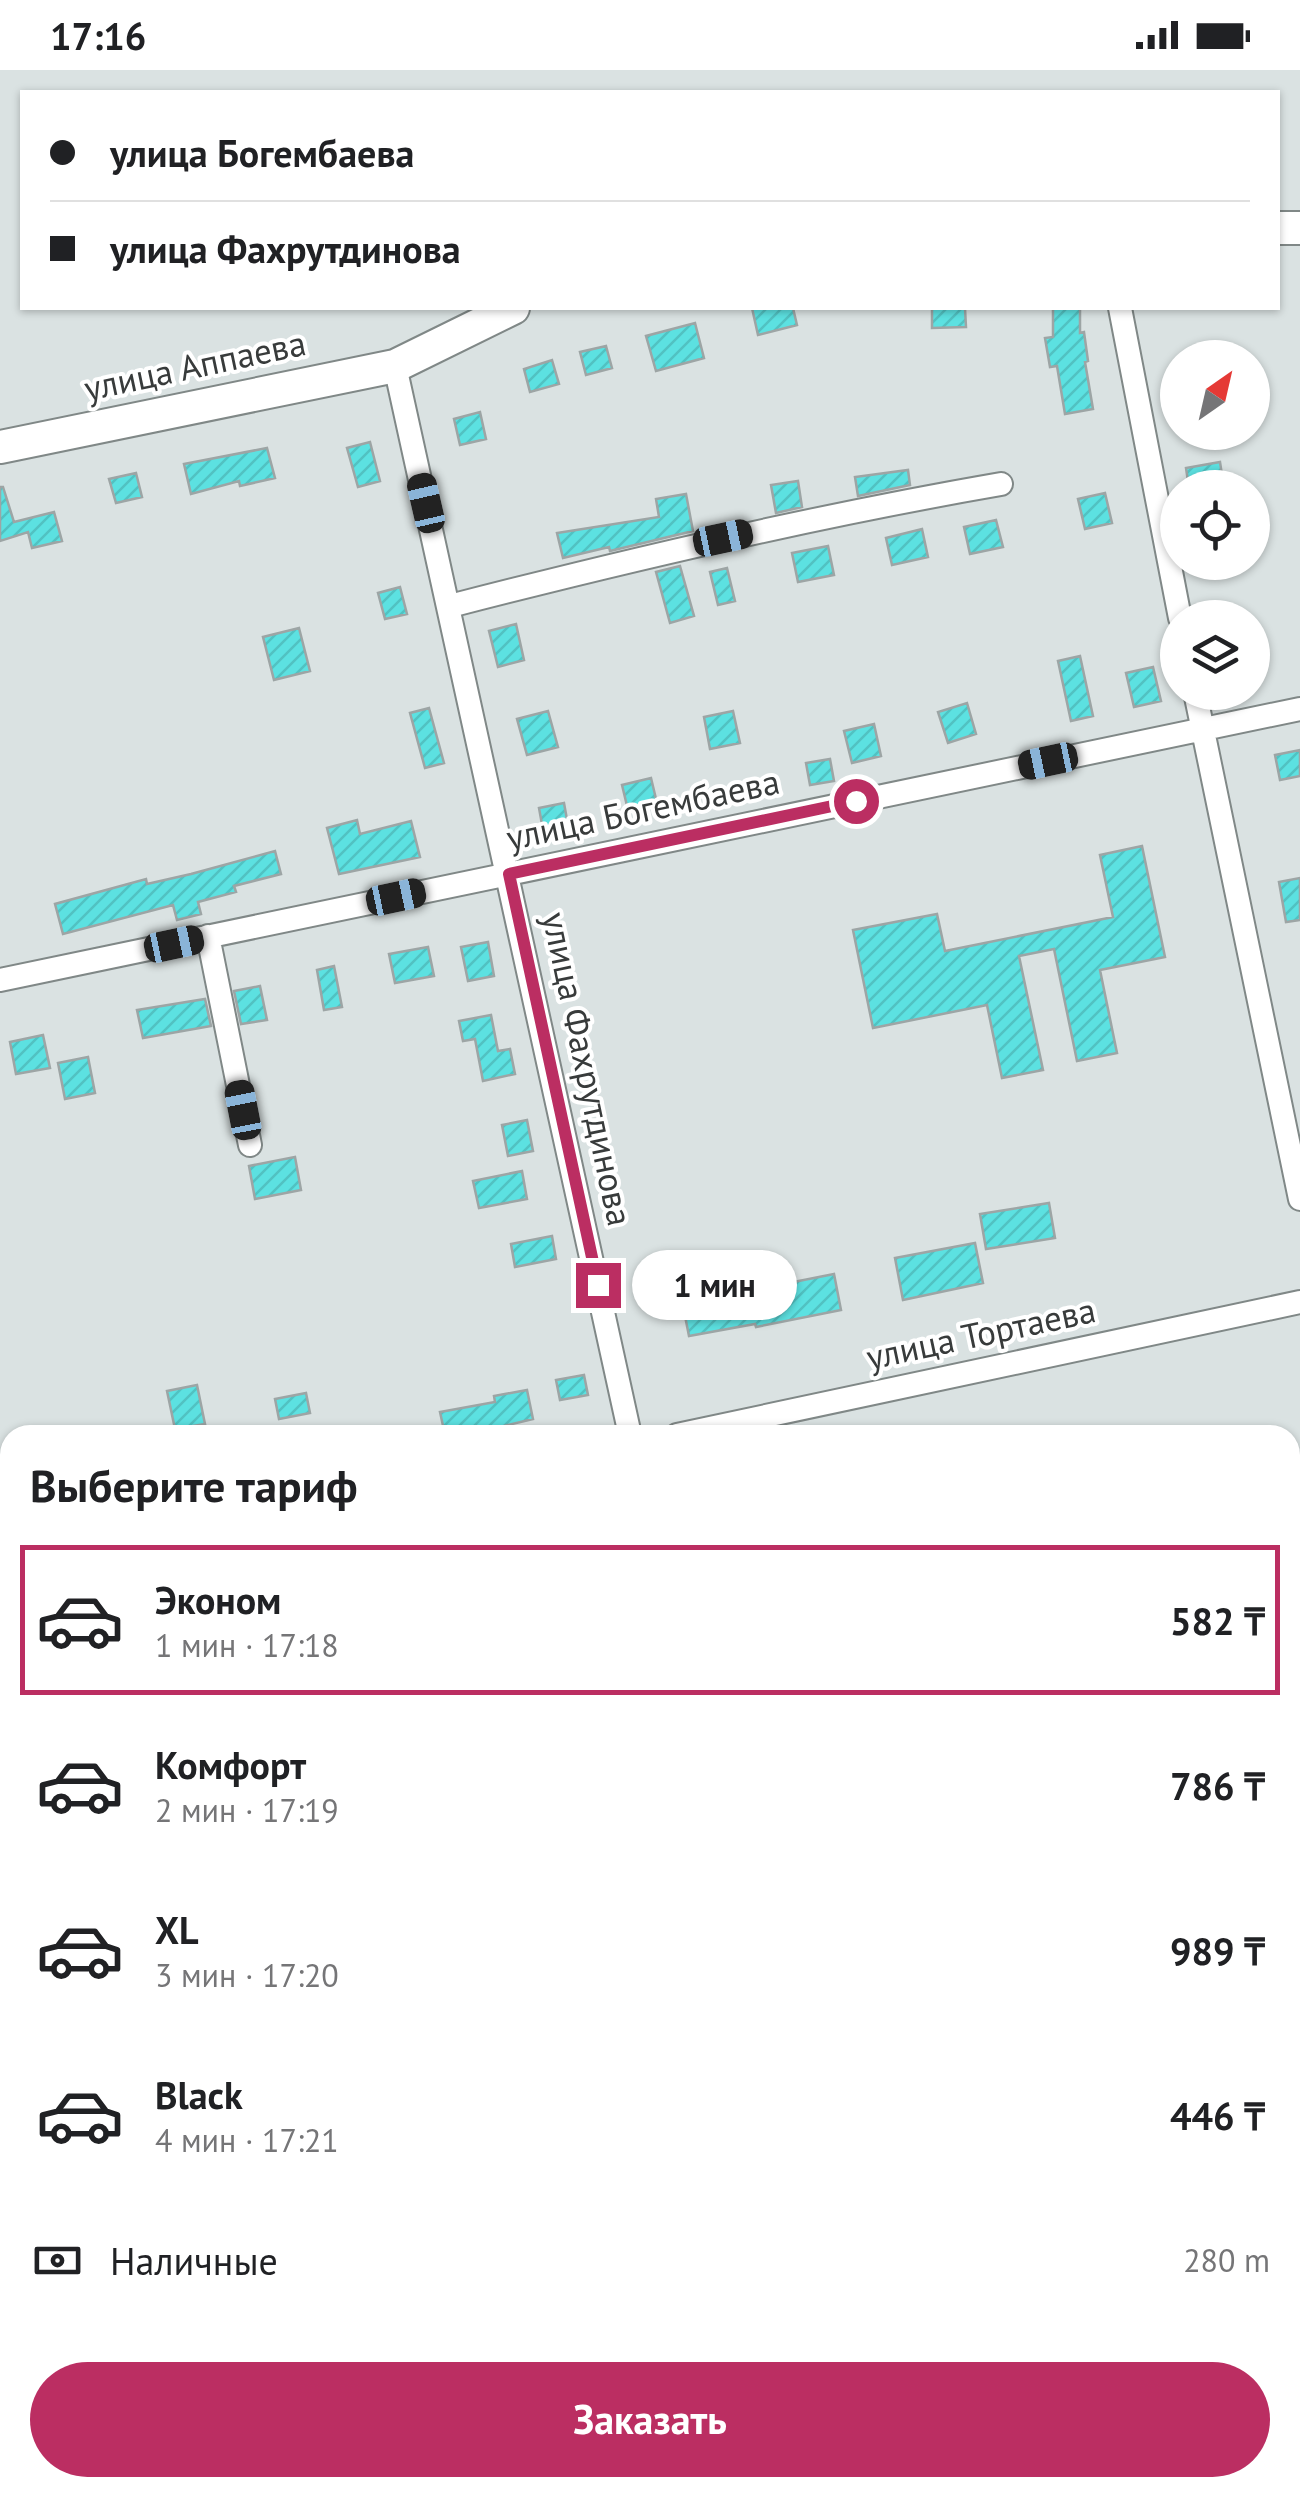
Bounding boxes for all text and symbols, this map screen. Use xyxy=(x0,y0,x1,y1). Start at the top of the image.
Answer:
text: 17:16 xyxy=(50,11,146,60)
text: улица Богембаева xyxy=(110,128,414,177)
text: улица Фахрутдинова xyxy=(110,224,461,273)
street label: улица Аппаева xyxy=(80,319,310,411)
north arrow xyxy=(1160,340,1270,450)
map controls xyxy=(1160,340,1270,710)
car xyxy=(405,470,447,536)
button: locate xyxy=(1160,470,1270,580)
car xyxy=(691,517,755,559)
button: layers xyxy=(1160,600,1270,710)
car xyxy=(1016,740,1080,782)
street label: улица Богембаева xyxy=(502,758,783,860)
route start xyxy=(834,779,879,824)
car xyxy=(364,876,428,918)
street label: улица Фахрутдинова xyxy=(532,908,644,1230)
car xyxy=(142,923,206,965)
car xyxy=(223,1078,263,1142)
callout: 1 мин xyxy=(633,1250,798,1320)
route end xyxy=(576,1263,621,1308)
text: 1 мин xyxy=(673,1264,756,1306)
street label: улица Тортаева xyxy=(862,1286,1100,1380)
text: Выберите тариф xyxy=(30,1456,357,1514)
icon: car xyxy=(35,1575,125,1665)
text: Эконом xyxy=(155,1575,281,1624)
text: 582 ₸ xyxy=(1170,1596,1265,1645)
text: 1 мин · 17:18 xyxy=(155,1624,339,1666)
icon: car xyxy=(35,1740,125,1830)
text: Комфорт xyxy=(155,1740,306,1789)
text: 786 ₸ xyxy=(1170,1761,1265,1810)
text: 2 мин · 17:19 xyxy=(155,1789,339,1831)
icon: car xyxy=(35,1905,125,1995)
text: XL xyxy=(155,1905,199,1954)
text: 989 ₸ xyxy=(1170,1926,1265,1975)
text: 3 мин · 17:20 xyxy=(155,1954,339,1996)
icon: car xyxy=(35,2070,125,2160)
text: Black xyxy=(155,2070,243,2119)
text: 446 ₸ xyxy=(1170,2091,1265,2140)
text: 4 мин · 17:21 xyxy=(155,2119,339,2161)
icon: cash xyxy=(30,2233,85,2288)
text: Наличные xyxy=(110,2236,278,2285)
text: 280 m xyxy=(1183,2239,1270,2281)
button: Заказать xyxy=(30,2362,1270,2477)

